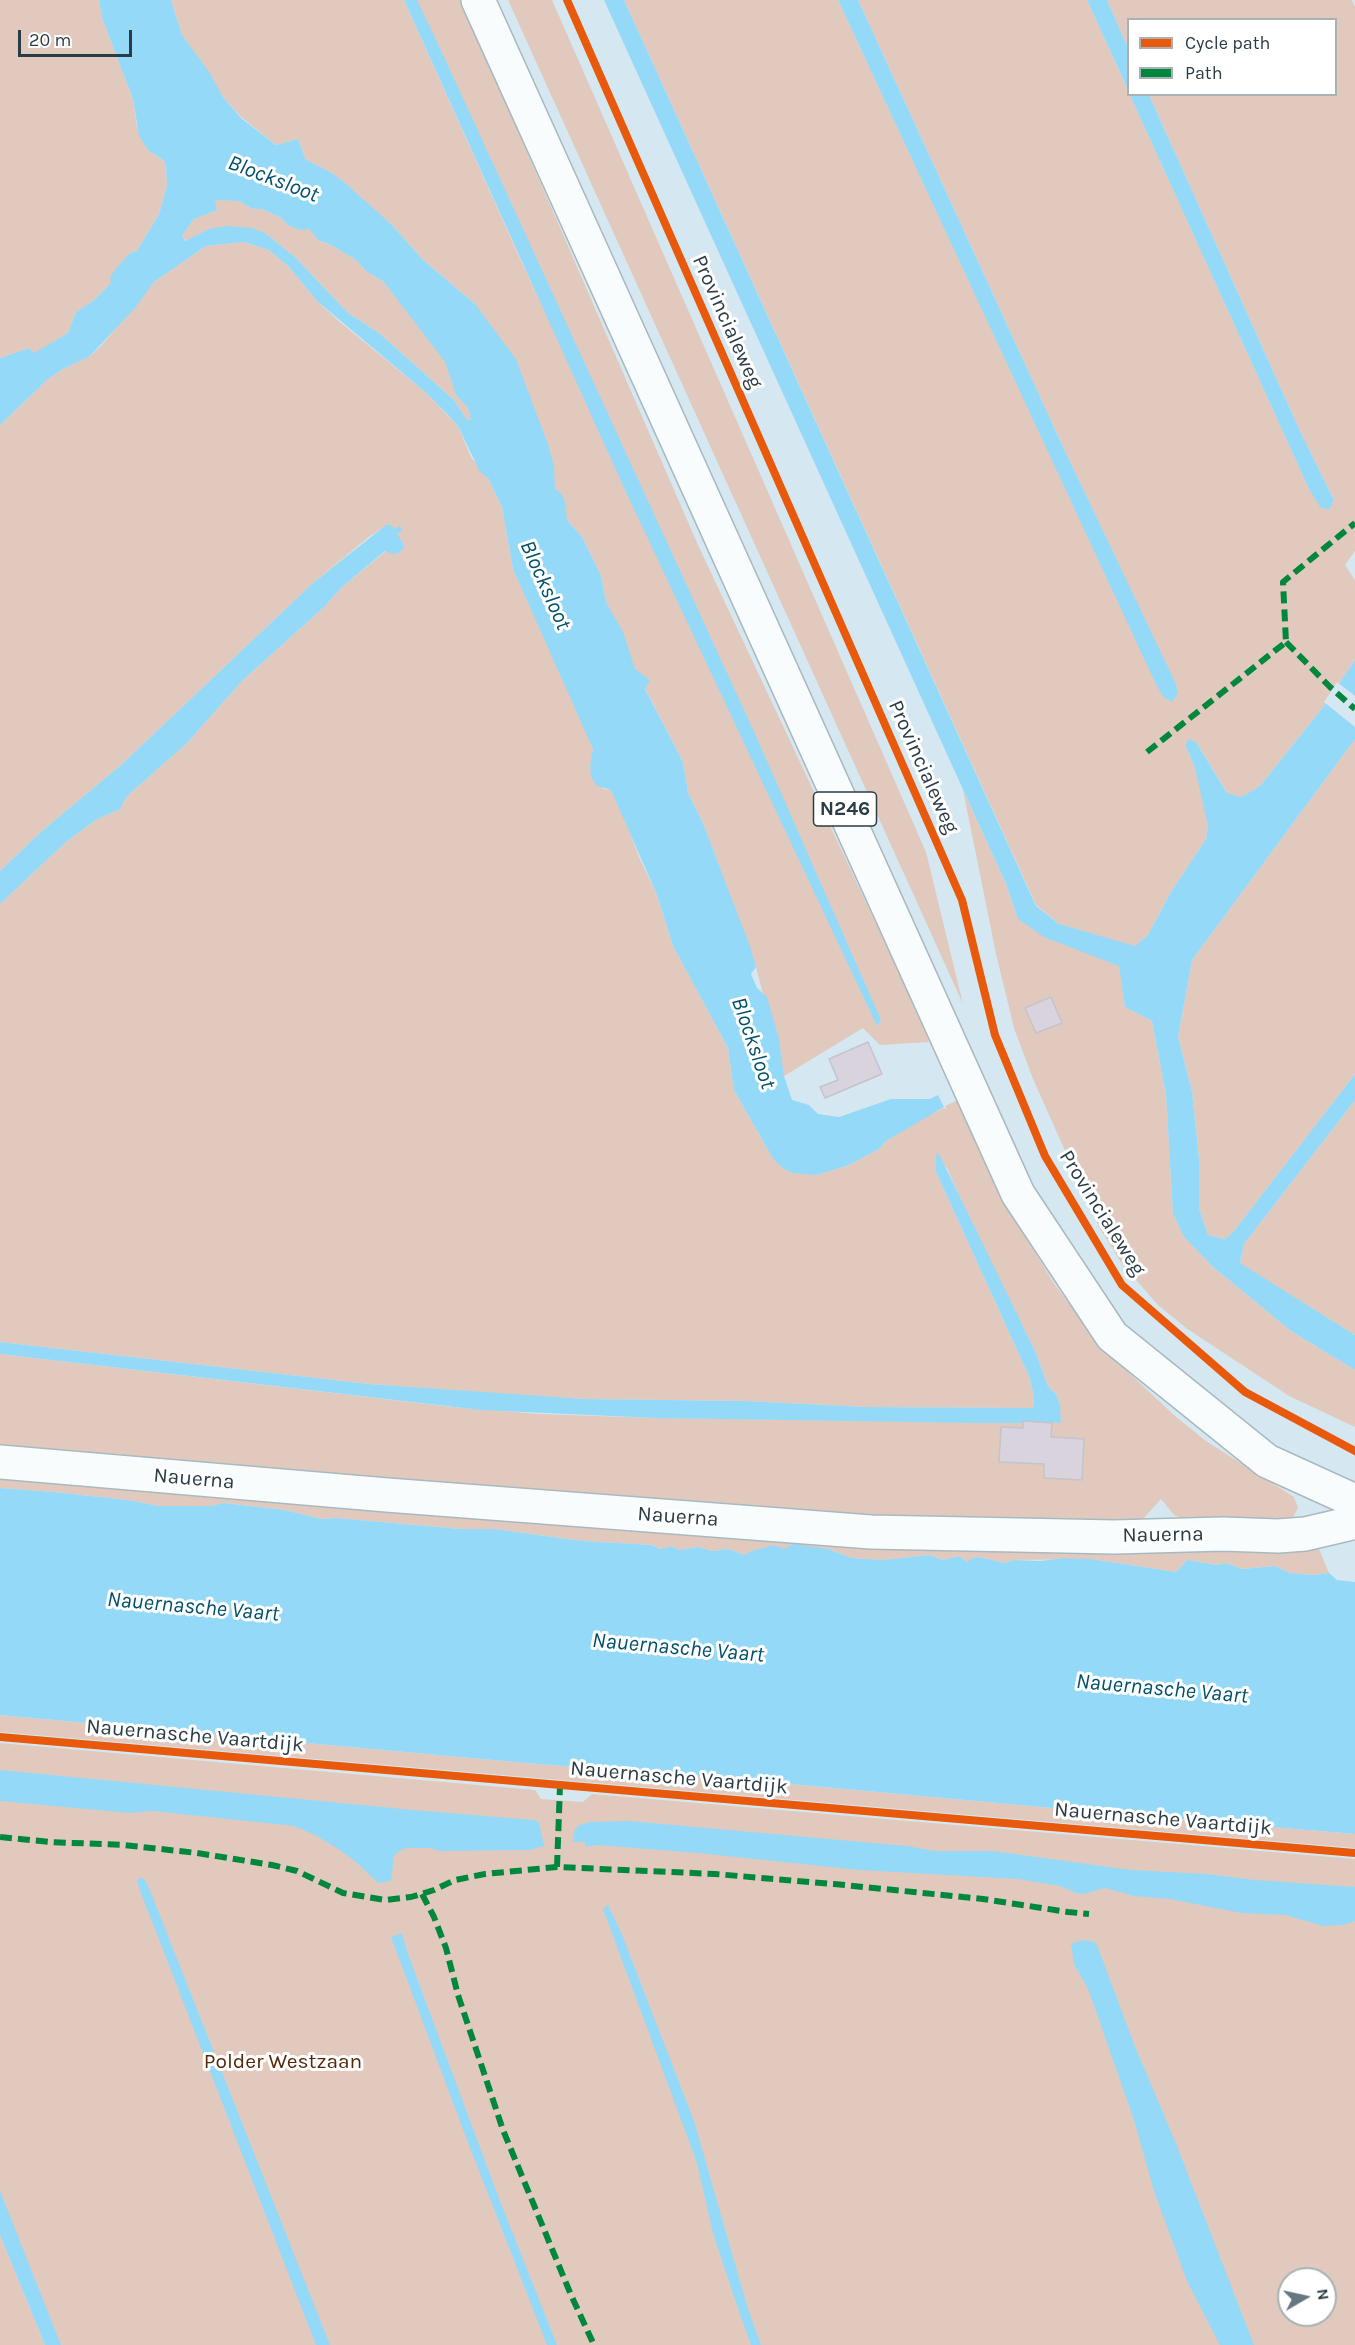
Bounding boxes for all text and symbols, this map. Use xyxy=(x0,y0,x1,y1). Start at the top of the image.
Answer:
scale bar xyxy=(21,18,135,56)
legend xyxy=(1127,18,1337,96)
text: 20 m xyxy=(29,29,71,51)
text: Cycle path xyxy=(1185,32,1270,54)
text: Path xyxy=(1185,62,1223,84)
water label: Blocksloot xyxy=(224,150,322,208)
street label: Provincialeweg xyxy=(686,251,768,393)
water label: Blocksloot xyxy=(514,536,576,634)
street label: Provincialeweg xyxy=(882,696,964,838)
road number: N246 xyxy=(814,792,876,826)
water label: Blocksloot xyxy=(725,994,781,1092)
street label: Provincialeweg xyxy=(1053,1146,1151,1280)
street label: Nauerna xyxy=(152,1463,236,1495)
street label: Nauerna xyxy=(637,1502,719,1532)
street label: Nauerna xyxy=(1122,1522,1204,1548)
water label: Nauernasche Vaart xyxy=(106,1586,280,1628)
water label: Nauernasche Vaart xyxy=(591,1627,765,1669)
water label: Nauernasche Vaart xyxy=(1075,1668,1249,1710)
street label: Nauernasche Vaartdijk xyxy=(85,1714,305,1758)
street label: Nauernasche Vaartdijk xyxy=(569,1756,789,1800)
street label: Nauernasche Vaartdijk xyxy=(1053,1797,1273,1841)
park label: Polder Westzaan xyxy=(204,2049,362,2075)
north arrow xyxy=(1277,2267,1337,2327)
text: N xyxy=(1313,2287,1334,2302)

